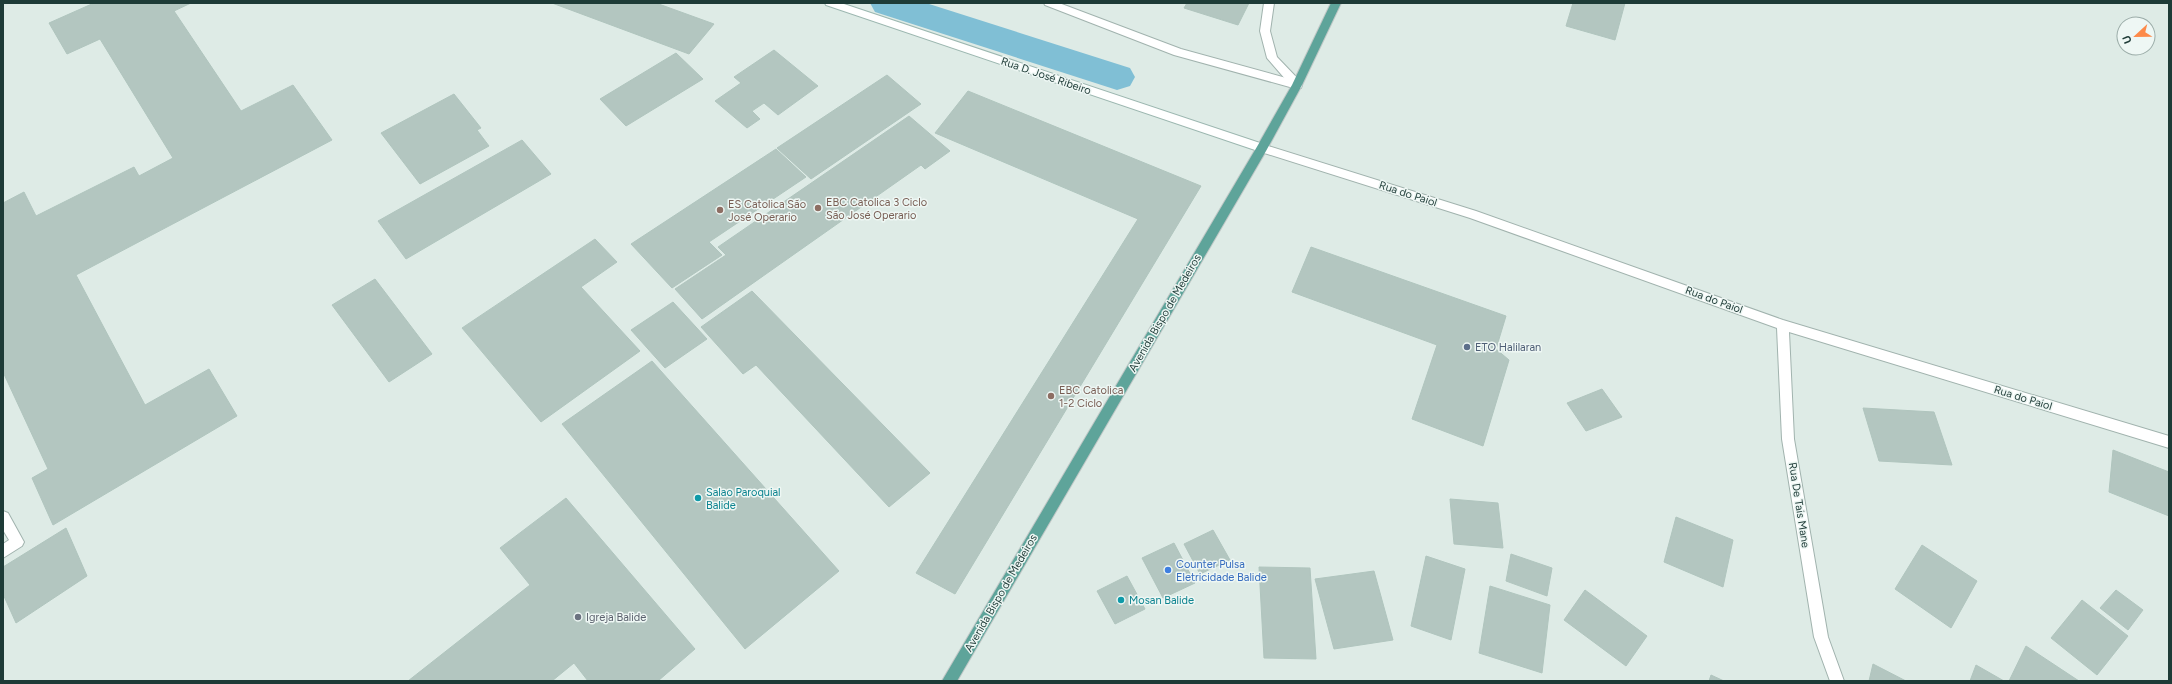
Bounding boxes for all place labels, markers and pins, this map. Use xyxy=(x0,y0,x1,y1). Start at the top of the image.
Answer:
place label: EBC Catolica 3 Ciclo São José Operario xyxy=(826,196,927,222)
place label: ES Catolica São José Operario xyxy=(728,198,806,224)
marker: EBC Catolica 3 Ciclo São José Operario xyxy=(813,203,823,213)
marker: ES Catolica São José Operario xyxy=(715,205,725,215)
place label: ETO Halilaran xyxy=(1475,341,1541,354)
marker: ETO Halilaran xyxy=(1462,342,1472,352)
place label: EBC Catolica 1-2 Ciclo xyxy=(1059,384,1123,410)
marker: EBC Catolica 1-2 Ciclo xyxy=(1046,391,1056,401)
place label: Salao Paroquial Balide xyxy=(706,486,781,512)
marker: Salao Paroquial Balide xyxy=(693,493,703,503)
place label: Counter Pulsa Eletricidade Balide xyxy=(1176,558,1267,584)
marker: Counter Pulsa Eletricidade Balide xyxy=(1163,565,1173,575)
place label: Mosan Balide xyxy=(1129,594,1194,607)
marker: Mosan Balide xyxy=(1116,595,1126,605)
place label: Igreja Balide xyxy=(586,611,646,624)
marker: Igreja Balide xyxy=(573,612,583,622)

